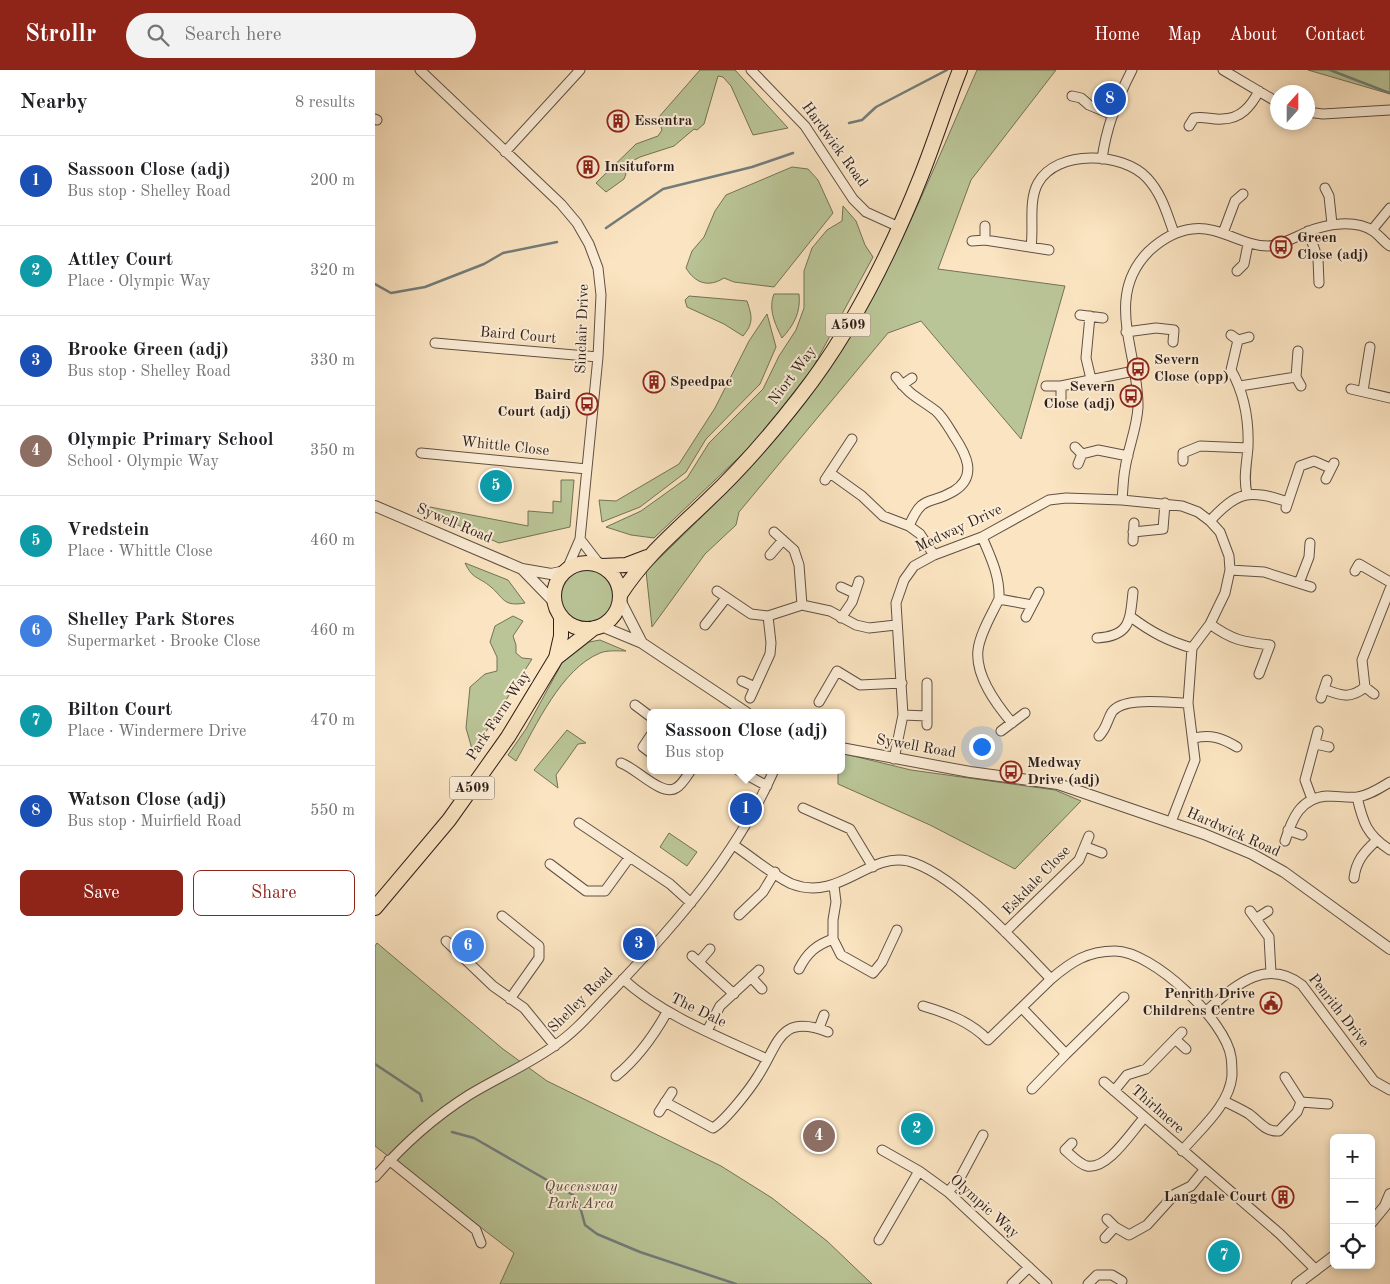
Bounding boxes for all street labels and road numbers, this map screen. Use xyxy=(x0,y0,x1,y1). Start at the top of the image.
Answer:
street label: Hardwick Road xyxy=(798,100,870,190)
street label: Sinclair Drive xyxy=(574,284,592,374)
road number: A509 xyxy=(825,314,871,336)
street label: Baird Court xyxy=(479,325,557,347)
street label: Niort Way xyxy=(766,344,820,408)
street label: Whittle Close xyxy=(460,435,550,459)
street label: Sywell Road xyxy=(414,501,494,547)
street label: Medway Drive xyxy=(913,502,1005,556)
street label: Park Farm Way xyxy=(464,668,534,764)
street label: Sywell Road xyxy=(875,733,957,761)
road number: A509 xyxy=(449,776,495,800)
street label: Hardwick Road xyxy=(1184,806,1282,860)
street label: Eskdale Close xyxy=(1000,843,1074,919)
street label: Shelley Road xyxy=(546,966,616,1036)
street label: Penrith Drive xyxy=(1305,972,1371,1050)
street label: The Dale xyxy=(668,991,728,1031)
street label: Thirlmere xyxy=(1128,1083,1187,1137)
street label: Olympic Way xyxy=(947,1172,1021,1242)

